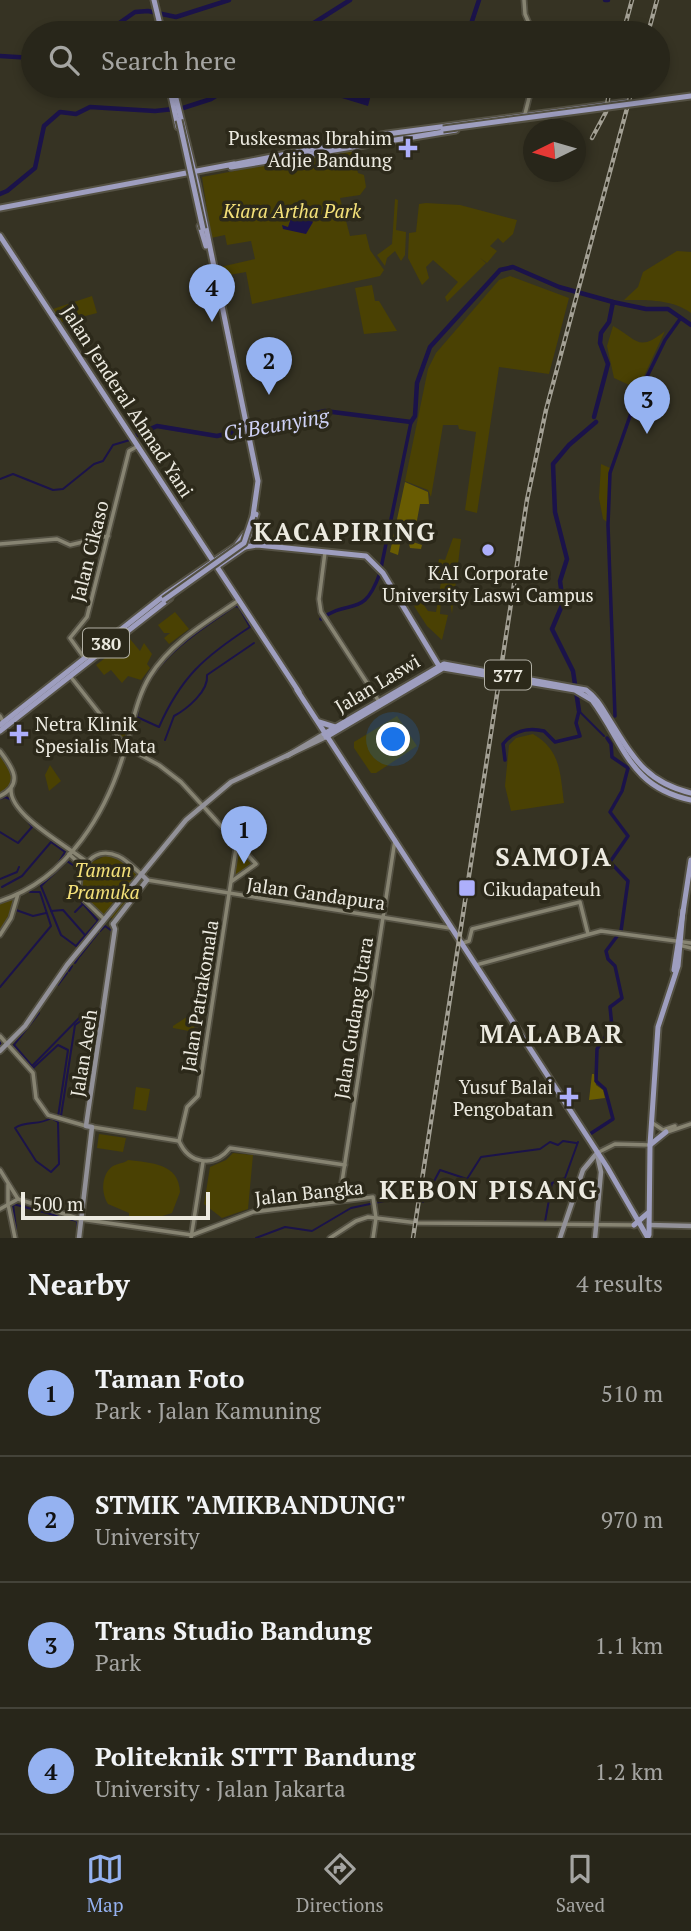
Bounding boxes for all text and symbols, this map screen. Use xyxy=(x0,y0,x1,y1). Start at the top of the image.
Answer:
search box xyxy=(21,21,670,98)
icon: search xyxy=(45,41,83,79)
text: Search here xyxy=(101,43,236,77)
north arrow xyxy=(523,119,586,182)
place label: Puskesmas Ibrahim Adjie Bandung xyxy=(228,125,393,172)
marker: Puskesmas Ibrahim Adjie Bandung xyxy=(398,138,418,158)
park label: Kiara Artha Park xyxy=(222,198,362,223)
pin: 4 xyxy=(189,264,235,322)
street label: Jalan Jenderal Ahmad Yani xyxy=(56,300,200,502)
pin: 2 xyxy=(246,337,292,395)
pin: 3 xyxy=(624,376,670,434)
water label: Ci Beunying xyxy=(221,401,333,447)
street label: Jalan Cikaso xyxy=(64,498,114,604)
district label: KACAPIRING xyxy=(253,514,437,548)
marker: KAI Corporate University Laswi Campus xyxy=(480,542,496,558)
place label: KAI Corporate University Laswi Campus xyxy=(382,560,594,607)
road number: 380 xyxy=(83,628,129,658)
street label: Jalan Laswi xyxy=(330,648,424,718)
road number: 377 xyxy=(485,660,531,690)
place label: Netra Klinik Spesialis Mata xyxy=(35,711,156,758)
your location xyxy=(376,722,410,756)
marker: Netra Klinik Spesialis Mata xyxy=(9,724,29,744)
pin: 1 xyxy=(221,806,267,864)
district label: SAMOJA xyxy=(495,839,613,873)
park label: Taman Pramuka xyxy=(65,857,140,904)
street label: Jalan Gandapura xyxy=(245,871,387,915)
place label: Cikudapateuh xyxy=(483,876,601,901)
marker: Cikudapateuh xyxy=(457,878,477,898)
street label: Jalan Patrakomala xyxy=(175,918,223,1074)
street label: Jalan Gudang Utara xyxy=(328,935,378,1101)
street label: Jalan Aceh xyxy=(64,1007,102,1099)
district label: MALABAR xyxy=(479,1016,625,1050)
place label: Yusuf Balai Pengobatan xyxy=(453,1074,553,1121)
marker: Yusuf Balai Pengobatan xyxy=(559,1087,579,1107)
district label: KEBON PISANG xyxy=(379,1172,599,1206)
street label: Jalan Bangka xyxy=(253,1174,365,1210)
scale bar xyxy=(21,1189,210,1221)
text: 500 m xyxy=(32,1191,83,1216)
text: Nearby xyxy=(28,1264,130,1304)
text: 4 results xyxy=(576,1268,663,1299)
text: Taman Foto xyxy=(95,1361,244,1395)
text: 1 xyxy=(45,1378,58,1409)
text: 510 m xyxy=(601,1378,663,1409)
text: Park · Jalan Kamuning xyxy=(95,1395,321,1426)
text: STMIK "AMIKBANDUNG" xyxy=(95,1487,406,1521)
text: 2 xyxy=(45,1504,58,1535)
text: 970 m xyxy=(601,1504,663,1535)
text: University xyxy=(95,1521,200,1552)
text: Trans Studio Bandung xyxy=(95,1613,372,1647)
text: 3 xyxy=(45,1630,58,1661)
text: 1.1 km xyxy=(595,1630,663,1661)
text: Park xyxy=(95,1647,141,1678)
text: Politeknik STTT Bandung xyxy=(95,1739,415,1773)
text: 4 xyxy=(45,1756,58,1787)
text: 1.2 km xyxy=(595,1756,663,1787)
text: University · Jalan Jakarta xyxy=(95,1773,346,1804)
tab: Map xyxy=(86,1850,124,1917)
tab: Directions xyxy=(296,1850,384,1917)
tab: Saved xyxy=(556,1850,605,1917)

